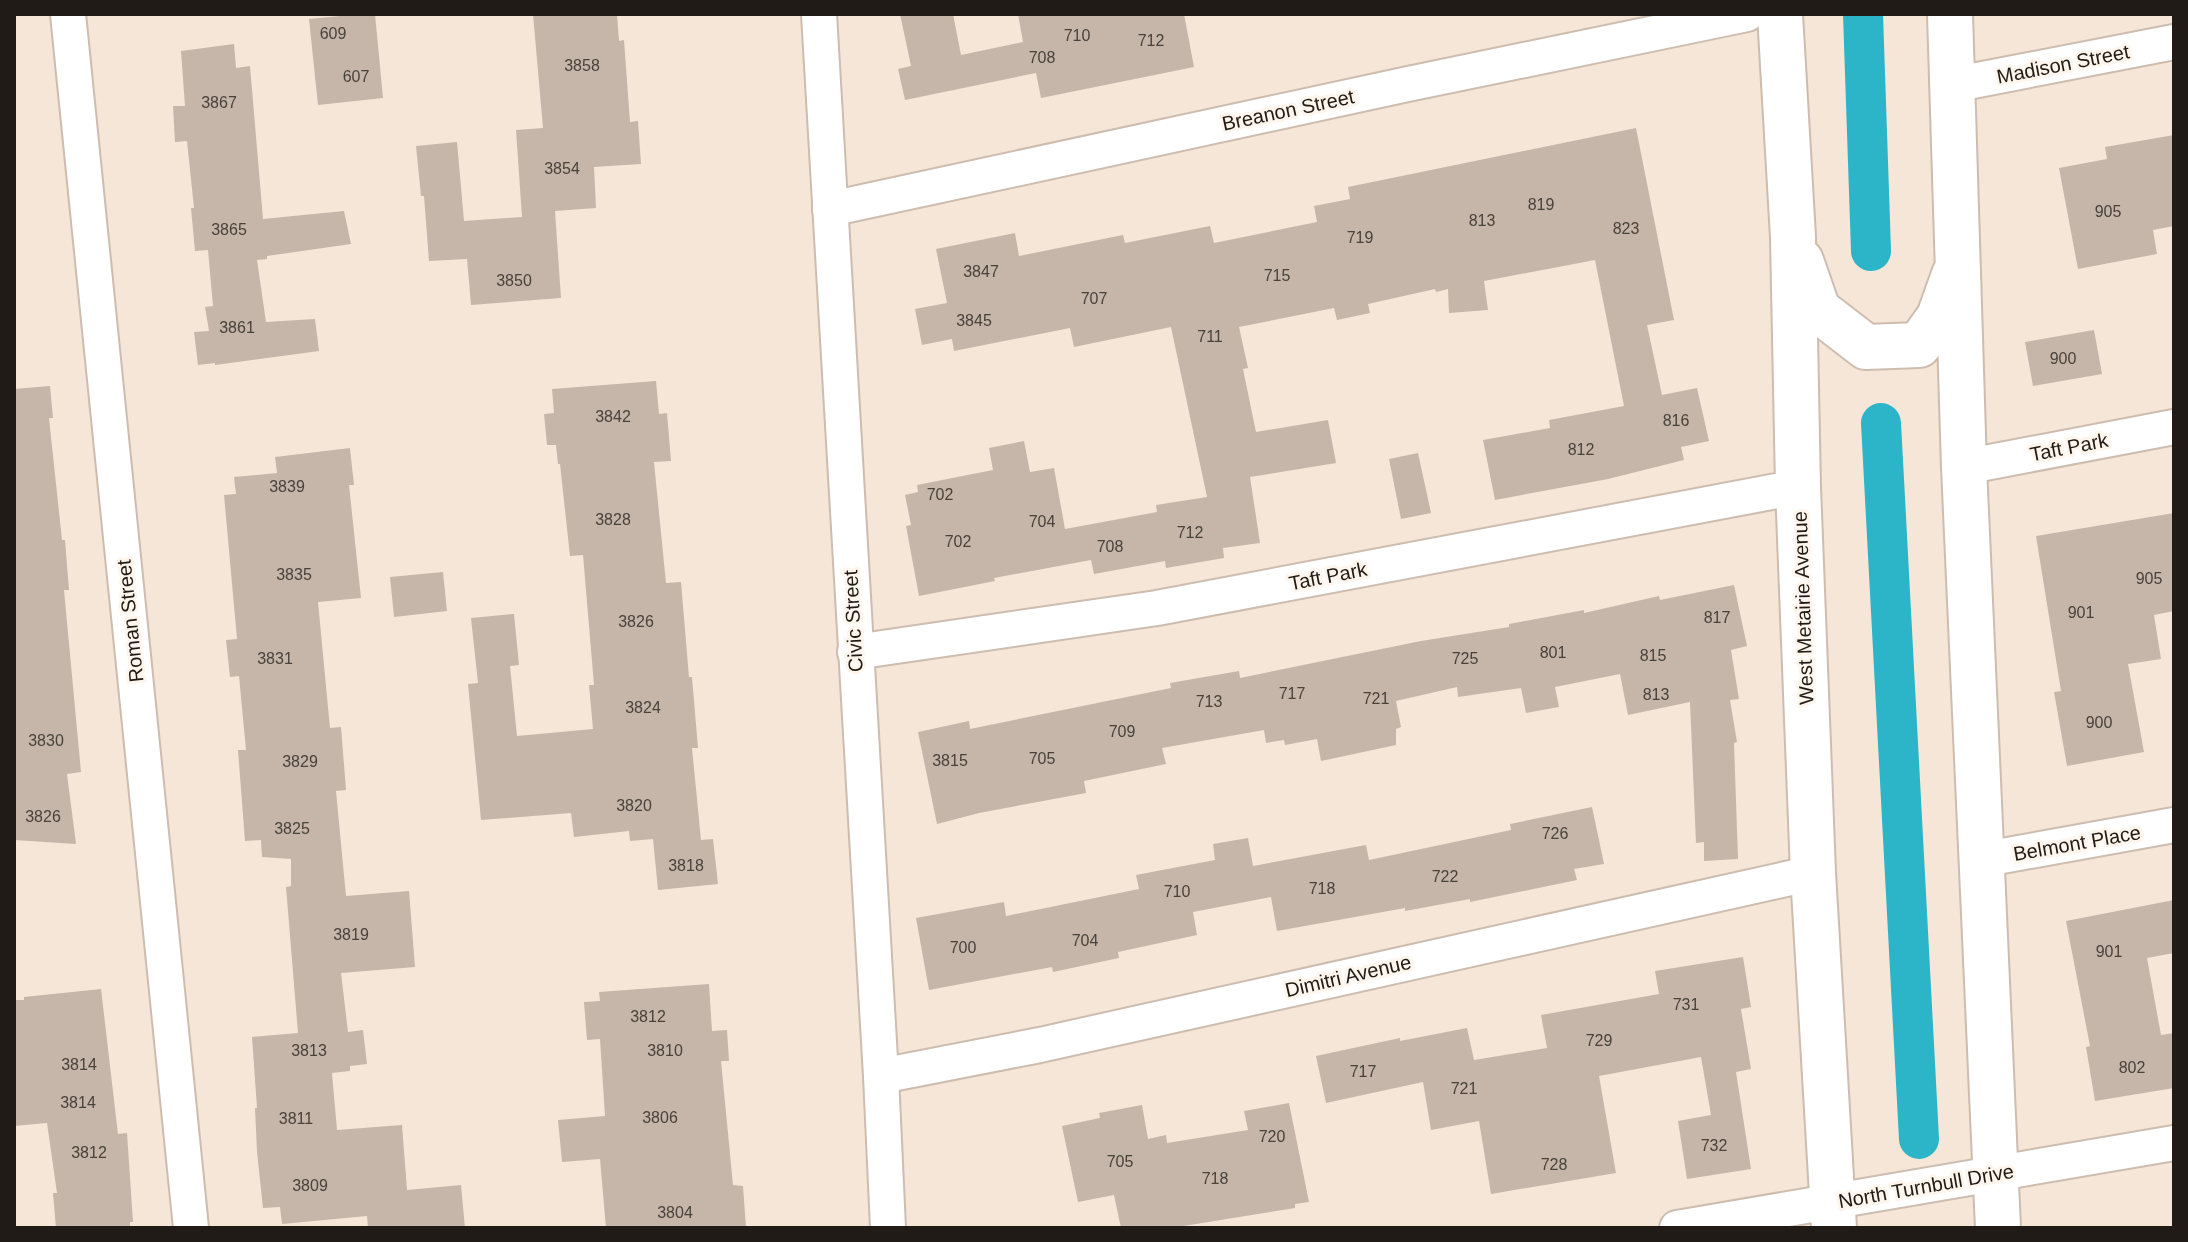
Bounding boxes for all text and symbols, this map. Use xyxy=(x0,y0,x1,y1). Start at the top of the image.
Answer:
house number: 609 xyxy=(320,25,346,42)
house number: 710 xyxy=(1064,27,1090,44)
house number: 712 xyxy=(1138,32,1164,49)
street label: Madison Street xyxy=(1995,40,2132,88)
house number: 708 xyxy=(1029,49,1055,66)
house number: 3858 xyxy=(564,57,600,74)
house number: 607 xyxy=(343,68,369,85)
street label: Breanon Street xyxy=(1220,85,1357,135)
house number: 3867 xyxy=(201,94,237,111)
house number: 3854 xyxy=(544,160,580,177)
house number: 819 xyxy=(1528,196,1554,213)
house number: 905 xyxy=(2095,203,2121,220)
house number: 813 xyxy=(1469,212,1495,229)
house number: 823 xyxy=(1613,220,1639,237)
house number: 3865 xyxy=(211,221,247,238)
house number: 719 xyxy=(1347,229,1373,246)
house number: 3847 xyxy=(963,263,999,280)
house number: 715 xyxy=(1264,267,1290,284)
house number: 3850 xyxy=(496,272,532,289)
house number: 707 xyxy=(1081,290,1107,307)
house number: 3845 xyxy=(956,312,992,329)
house number: 3861 xyxy=(219,319,255,336)
house number: 711 xyxy=(1197,328,1223,345)
house number: 900 xyxy=(2050,350,2076,367)
house number: 3842 xyxy=(595,408,631,425)
house number: 816 xyxy=(1663,412,1689,429)
street label: Taft Park xyxy=(2028,428,2111,465)
house number: 812 xyxy=(1568,441,1594,458)
house number: 3839 xyxy=(269,478,305,495)
house number: 702 xyxy=(927,486,953,503)
house number: 3828 xyxy=(595,511,631,528)
street label: West Metairie Avenue xyxy=(1789,511,1817,705)
house number: 704 xyxy=(1029,513,1055,530)
house number: 712 xyxy=(1177,524,1203,541)
house number: 702 xyxy=(945,533,971,550)
house number: 708 xyxy=(1097,538,1123,555)
street label: Taft Park xyxy=(1287,557,1370,594)
street label: Roman Street xyxy=(113,558,147,684)
house number: 3835 xyxy=(276,566,312,583)
street label: Civic Street xyxy=(839,569,867,673)
house number: 905 xyxy=(2136,570,2162,587)
house number: 901 xyxy=(2068,604,2094,621)
house number: 817 xyxy=(1704,609,1730,626)
house number: 3826 xyxy=(618,613,654,630)
house number: 801 xyxy=(1540,644,1566,661)
house number: 815 xyxy=(1640,647,1666,664)
house number: 3831 xyxy=(257,650,293,667)
house number: 725 xyxy=(1452,650,1478,667)
house number: 717 xyxy=(1279,685,1305,702)
house number: 813 xyxy=(1643,686,1669,703)
house number: 721 xyxy=(1363,690,1389,707)
house number: 713 xyxy=(1196,693,1222,710)
house number: 3824 xyxy=(625,699,661,716)
house number: 900 xyxy=(2086,714,2112,731)
house number: 709 xyxy=(1109,723,1135,740)
house number: 3830 xyxy=(28,732,64,749)
house number: 705 xyxy=(1029,750,1055,767)
house number: 3815 xyxy=(932,752,968,769)
house number: 3829 xyxy=(282,753,318,770)
house number: 3820 xyxy=(616,797,652,814)
house number: 3826 xyxy=(25,808,61,825)
house number: 3825 xyxy=(274,820,310,837)
street label: Belmont Place xyxy=(2012,821,2142,865)
house number: 726 xyxy=(1542,825,1568,842)
house number: 3818 xyxy=(668,857,704,874)
house number: 722 xyxy=(1432,868,1458,885)
house number: 718 xyxy=(1309,880,1335,897)
house number: 710 xyxy=(1164,883,1190,900)
house number: 3819 xyxy=(333,926,369,943)
house number: 704 xyxy=(1072,932,1098,949)
house number: 700 xyxy=(950,939,976,956)
house number: 901 xyxy=(2096,943,2122,960)
street label: Dimitri Avenue xyxy=(1283,951,1413,1001)
house number: 731 xyxy=(1673,996,1699,1013)
house number: 3812 xyxy=(630,1008,666,1025)
house number: 729 xyxy=(1586,1032,1612,1049)
house number: 3813 xyxy=(291,1042,327,1059)
house number: 3810 xyxy=(647,1042,683,1059)
house number: 3814 xyxy=(61,1056,97,1073)
house number: 802 xyxy=(2119,1059,2145,1076)
house number: 717 xyxy=(1350,1063,1376,1080)
house number: 721 xyxy=(1451,1080,1477,1097)
house number: 3814 xyxy=(60,1094,96,1111)
house number: 3806 xyxy=(642,1109,678,1126)
house number: 3811 xyxy=(279,1110,313,1127)
house number: 720 xyxy=(1259,1128,1285,1145)
house number: 732 xyxy=(1701,1137,1727,1154)
house number: 3812 xyxy=(71,1144,107,1161)
house number: 705 xyxy=(1107,1153,1133,1170)
house number: 728 xyxy=(1541,1156,1567,1173)
street label: North Turnbull Drive xyxy=(1837,1160,2015,1212)
house number: 718 xyxy=(1202,1170,1228,1187)
house number: 3809 xyxy=(292,1177,328,1194)
house number: 3804 xyxy=(657,1204,693,1221)

